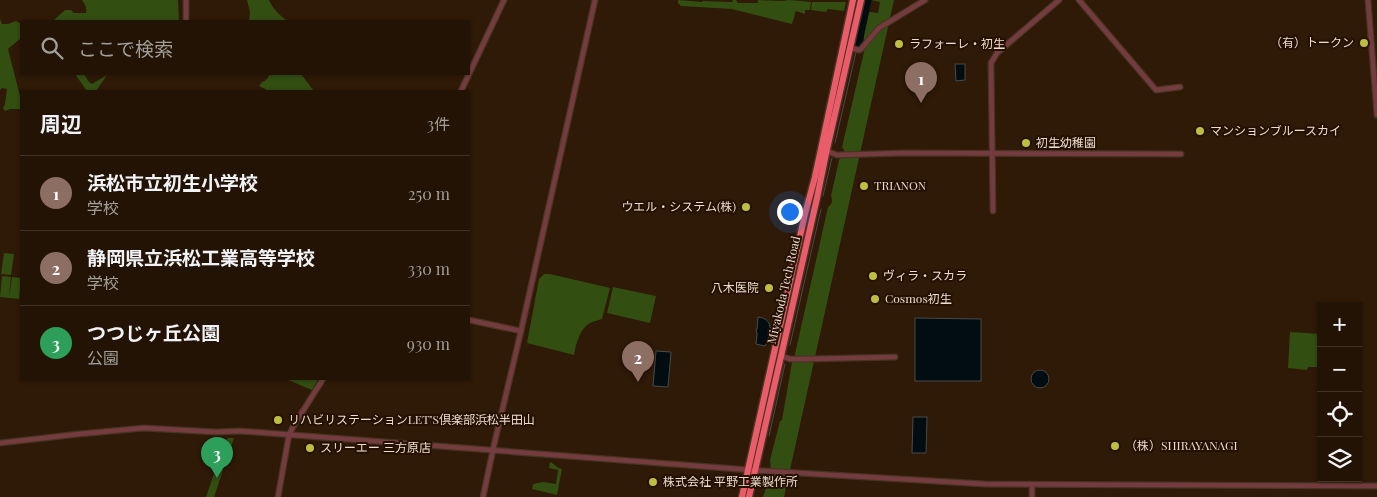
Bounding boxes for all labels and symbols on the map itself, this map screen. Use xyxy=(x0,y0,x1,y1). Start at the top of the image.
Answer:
place label: （有）トークン xyxy=(1270,34,1354,50)
place label: ラフォーレ・初生 xyxy=(909,35,1005,51)
marker: （有）トークン xyxy=(1358,37,1370,49)
marker: ラフォーレ・初生 xyxy=(893,38,905,50)
pin: 1 xyxy=(905,62,937,103)
place label: マンションブルースカイ xyxy=(1210,122,1341,138)
marker: マンションブルースカイ xyxy=(1194,125,1206,137)
place label: 初生幼稚園 xyxy=(1036,134,1096,150)
marker: 初生幼稚園 xyxy=(1020,137,1032,149)
place label: TRIANON xyxy=(874,177,927,193)
marker: TRIANON xyxy=(858,180,870,192)
place label: ウエル・システム(株) xyxy=(621,198,736,214)
your location xyxy=(777,199,803,225)
marker: ウエル・システム(株) xyxy=(740,201,752,213)
street label: Miyakoda Tech Road xyxy=(763,234,803,345)
place label: ヴィラ・スカラ xyxy=(883,267,967,283)
marker: ヴィラ・スカラ xyxy=(867,270,879,282)
place label: 八木医院 xyxy=(711,279,759,295)
marker: 八木医院 xyxy=(763,282,775,294)
place label: Cosmos初生 xyxy=(885,290,952,306)
marker: Cosmos初生 xyxy=(869,293,881,305)
pin: 2 xyxy=(622,341,654,382)
place label: リハビリステーションLET’S倶楽部浜松半田山 xyxy=(288,411,535,427)
marker: リハビリステーションLET’S倶楽部浜松半田山 xyxy=(272,414,284,426)
pin: 3 xyxy=(201,437,233,478)
place label: （株）SHIRAYANAGI xyxy=(1125,437,1238,453)
place label: スリーエー 三方原店 xyxy=(320,439,431,455)
marker: （株）SHIRAYANAGI xyxy=(1109,440,1121,452)
marker: スリーエー 三方原店 xyxy=(304,442,316,454)
place label: 株式会社 平野工業製作所 xyxy=(663,473,798,489)
marker: 株式会社 平野工業製作所 xyxy=(647,476,659,488)

